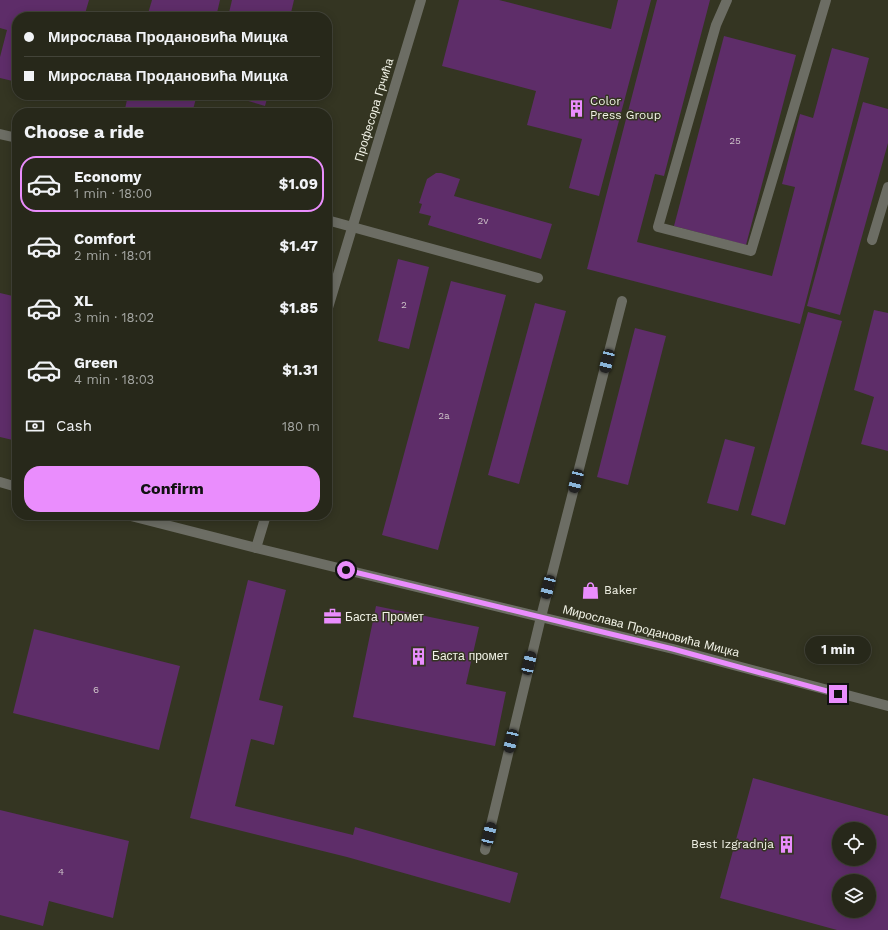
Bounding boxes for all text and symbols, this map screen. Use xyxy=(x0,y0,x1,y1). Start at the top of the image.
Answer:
text: Мирослава Продановића Мицка xyxy=(48,28,288,46)
street label: Професора Грчића xyxy=(352,56,396,163)
text: Мирослава Продановића Мицка xyxy=(48,67,288,85)
place label: Color Press Group xyxy=(590,94,661,122)
building icon: Color Press Group xyxy=(567,98,587,118)
text: Choose a ride xyxy=(24,121,144,142)
house number: 25 xyxy=(729,135,741,146)
icon: car xyxy=(26,166,62,202)
text: Economy xyxy=(74,168,141,186)
text: $1.09 xyxy=(279,175,318,193)
text: 1 min · 18:00 xyxy=(74,186,152,201)
house number: 2v xyxy=(477,215,489,226)
icon: car xyxy=(26,228,62,264)
text: Comfort xyxy=(74,230,135,248)
text: $1.47 xyxy=(280,237,318,255)
text: 2 min · 18:01 xyxy=(74,248,152,263)
icon: car xyxy=(26,290,62,326)
text: XL xyxy=(74,292,93,310)
text: $1.85 xyxy=(279,299,318,317)
house number: 2 xyxy=(401,299,407,310)
text: 3 min · 18:02 xyxy=(74,310,154,325)
car xyxy=(598,348,616,374)
icon: car xyxy=(26,352,62,388)
text: Green xyxy=(74,354,118,372)
text: $1.31 xyxy=(282,361,318,379)
text: 4 min · 18:03 xyxy=(74,372,154,387)
house number: 2a xyxy=(438,410,450,421)
icon: cash xyxy=(24,415,46,437)
text: Cash xyxy=(56,417,92,435)
text: 180 m xyxy=(282,419,320,434)
button: Confirm xyxy=(24,466,320,512)
car xyxy=(567,468,585,494)
route start xyxy=(337,561,355,579)
car xyxy=(539,574,557,600)
shop icon: Baker xyxy=(581,580,601,600)
place label: Baker xyxy=(604,583,637,597)
street label: Мирослава Продановића Мицка xyxy=(561,602,741,660)
office icon: Баста Промет xyxy=(322,607,342,627)
place label: Баста Промет xyxy=(345,610,424,624)
callout: 1 min xyxy=(805,636,871,664)
text: 1 min xyxy=(821,642,855,657)
building icon: Баста промет xyxy=(409,646,429,666)
place label: Баста промет xyxy=(432,649,509,663)
car xyxy=(520,650,538,676)
house number: 6 xyxy=(93,684,99,695)
route end xyxy=(829,685,847,703)
car xyxy=(502,728,520,754)
car xyxy=(480,821,498,847)
map controls xyxy=(832,822,876,918)
button: locate xyxy=(832,822,876,866)
building icon: Best Izgradnja xyxy=(777,834,797,854)
place label: Best Izgradnja xyxy=(691,837,774,851)
house number: 4 xyxy=(58,866,64,877)
button: layers xyxy=(832,874,876,918)

